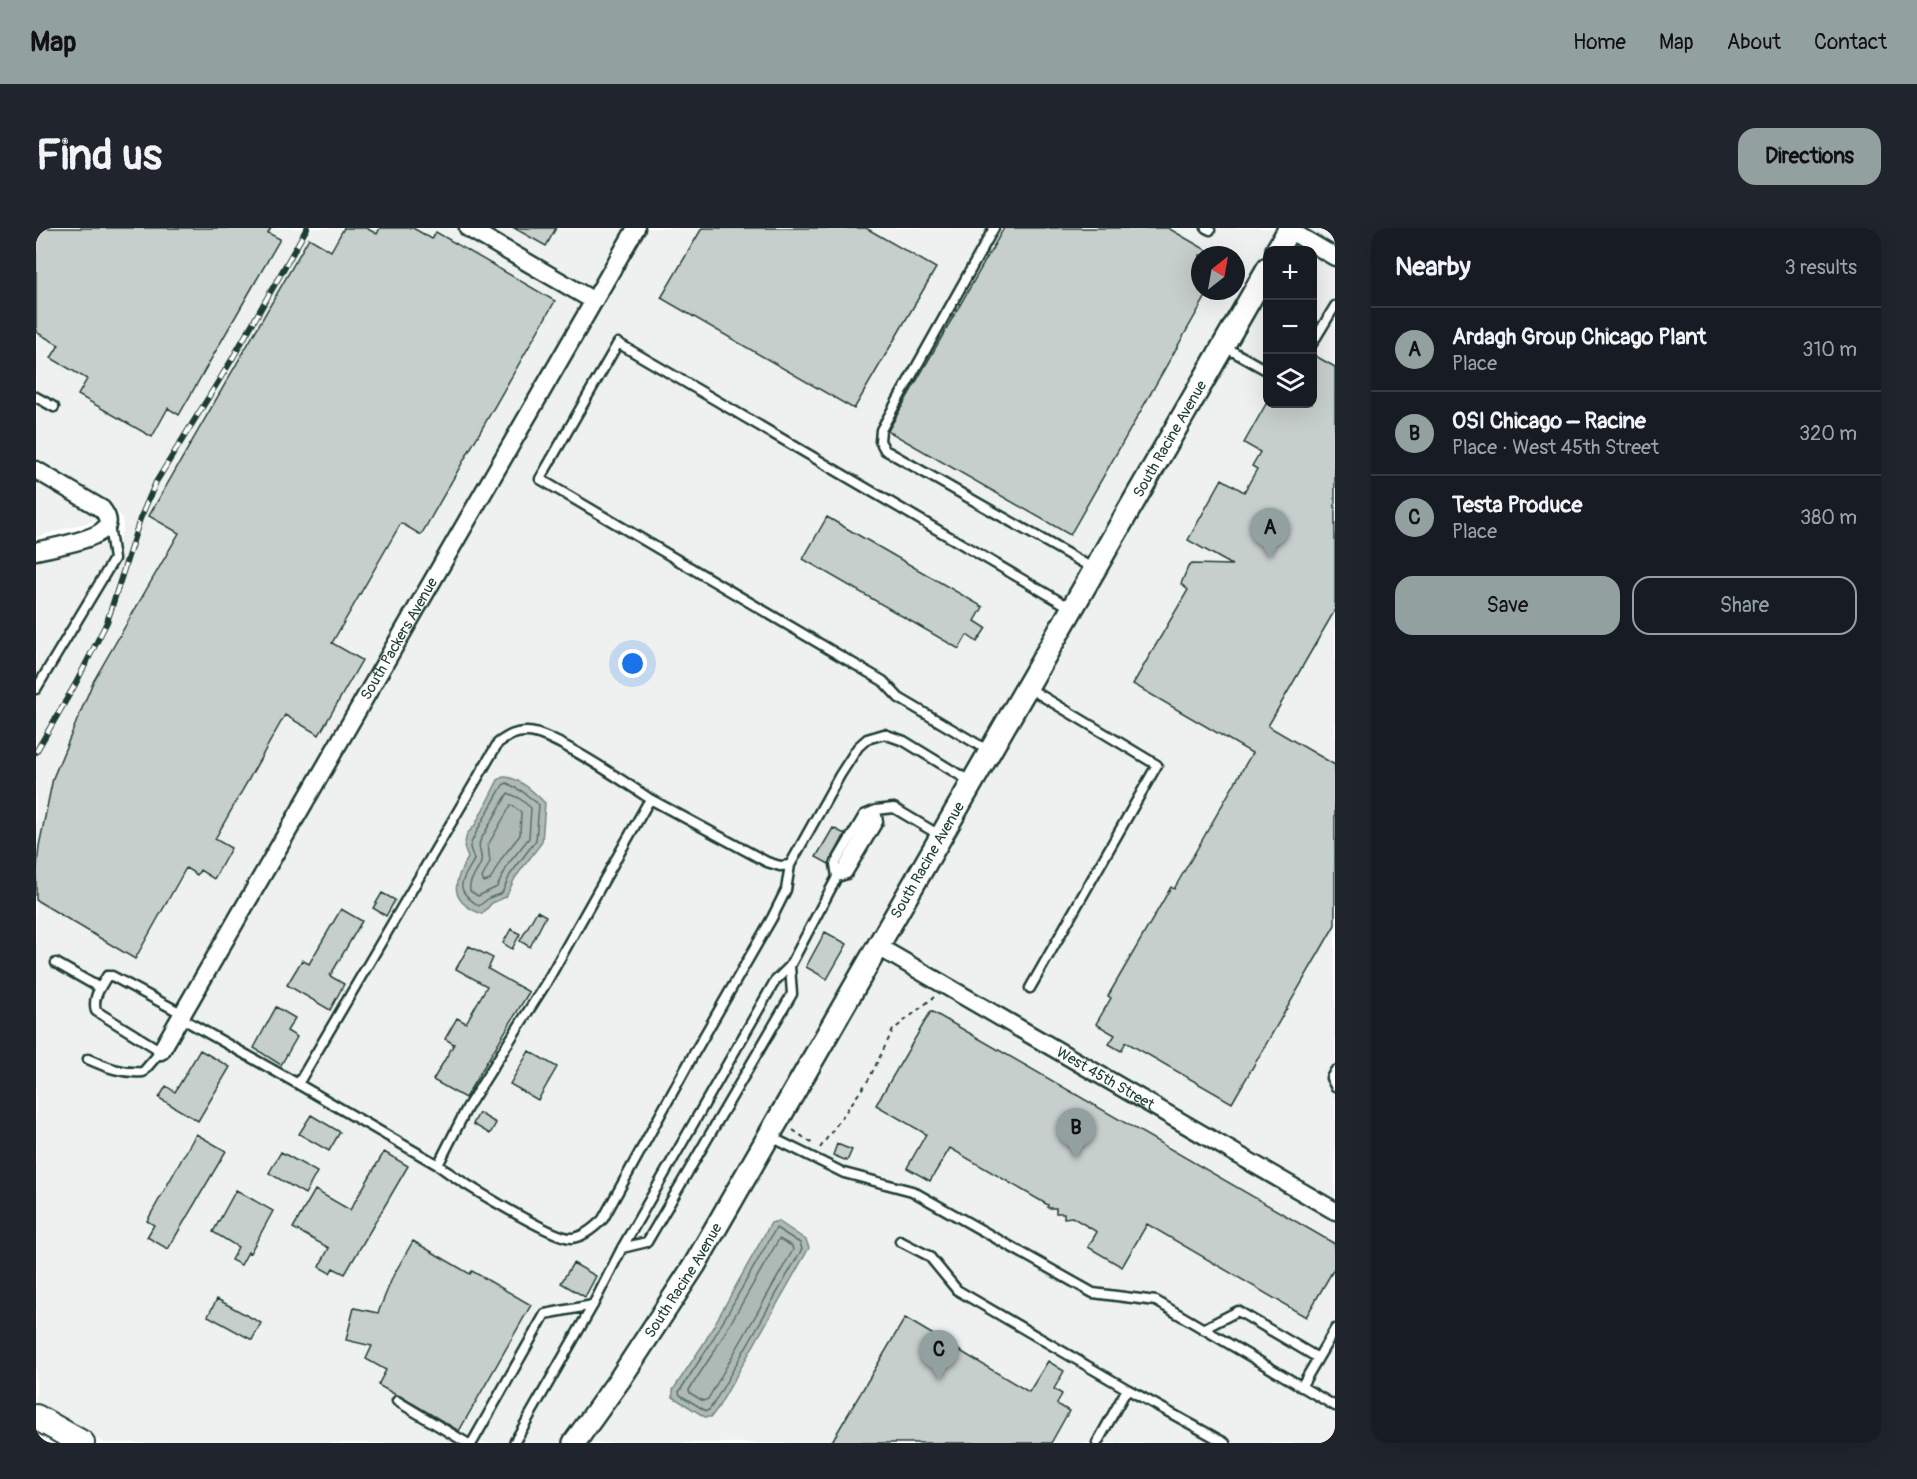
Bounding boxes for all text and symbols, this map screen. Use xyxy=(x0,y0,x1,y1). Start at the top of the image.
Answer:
text: Map xyxy=(30,25,76,60)
text: Home xyxy=(1573,29,1626,56)
text: Map xyxy=(1659,29,1694,56)
text: About xyxy=(1727,29,1781,56)
text: Contact xyxy=(1814,29,1887,56)
button: Directions xyxy=(1738,128,1881,185)
text: Find us xyxy=(36,130,162,182)
north arrow xyxy=(1191,246,1245,300)
map controls xyxy=(1263,246,1317,408)
button: + xyxy=(1263,246,1317,300)
text: Nearby xyxy=(1395,251,1471,283)
text: 3 results xyxy=(1785,255,1857,280)
button: − xyxy=(1263,300,1317,354)
text: Ardagh Group Chicago Plant xyxy=(1452,323,1706,351)
text: A xyxy=(1408,337,1421,362)
text: 310 m xyxy=(1802,337,1857,362)
text: Place xyxy=(1452,351,1497,376)
button: layers xyxy=(1263,354,1317,408)
street label: South Racine Avenue xyxy=(1129,377,1211,501)
text: OSI Chicago – Racine xyxy=(1452,407,1646,435)
text: B xyxy=(1409,421,1420,446)
text: 320 m xyxy=(1799,421,1857,446)
text: Place · West 45th Street xyxy=(1452,435,1659,460)
text: Testa Produce xyxy=(1452,491,1582,519)
text: C xyxy=(1408,505,1421,530)
text: 380 m xyxy=(1800,505,1857,530)
pin: A xyxy=(1250,508,1290,558)
text: Place xyxy=(1452,519,1497,544)
street label: South Packers Avenue xyxy=(356,574,442,703)
button: Save xyxy=(1395,576,1620,635)
button: Share xyxy=(1632,576,1857,635)
your location xyxy=(618,649,647,678)
street label: South Racine Avenue xyxy=(886,798,969,922)
street label: West 45th Street xyxy=(1053,1042,1159,1115)
pin: B xyxy=(1056,1108,1096,1158)
street label: South Racine Avenue xyxy=(640,1219,726,1341)
pin: C xyxy=(920,1330,958,1380)

